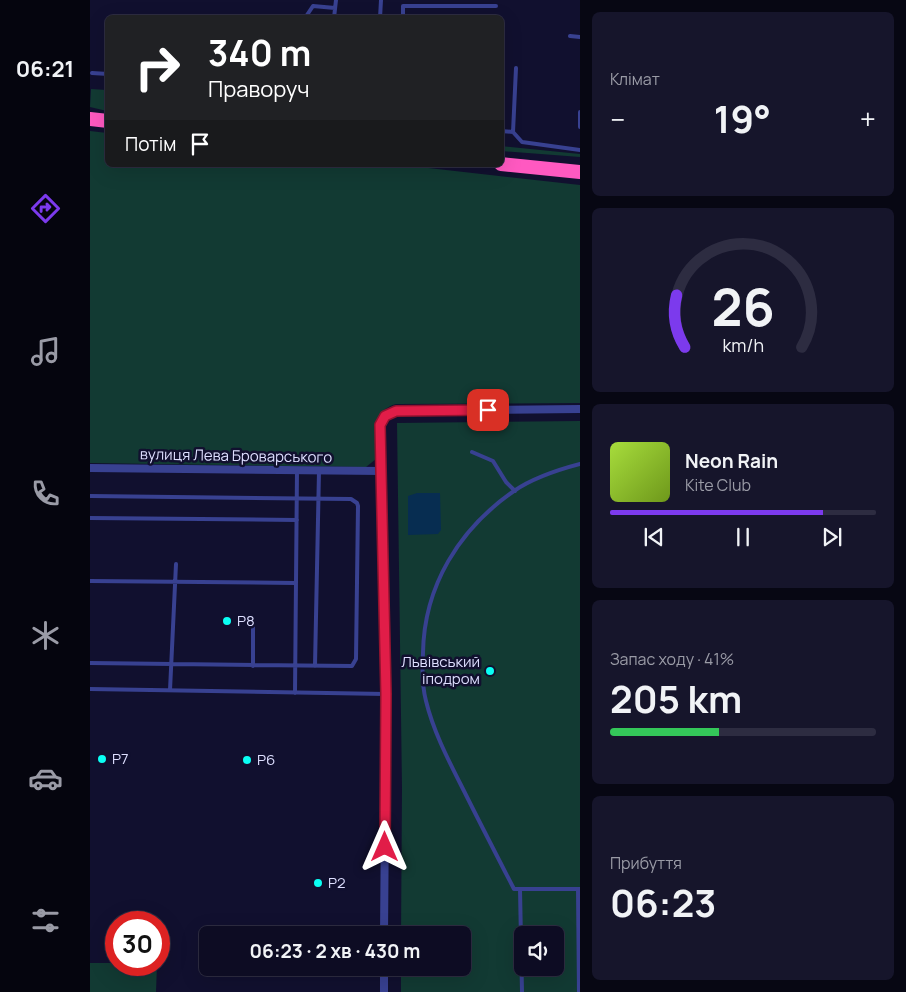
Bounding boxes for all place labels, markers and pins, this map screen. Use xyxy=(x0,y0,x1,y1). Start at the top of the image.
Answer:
pin xyxy=(467,389,509,431)
place label: P8 xyxy=(237,610,255,631)
marker: P8 xyxy=(221,615,233,627)
place label: Львівський іподром xyxy=(401,651,480,689)
marker: Львівський іподром xyxy=(484,665,496,677)
place label: P7 xyxy=(112,748,129,769)
place label: P6 xyxy=(257,749,275,770)
marker: P7 xyxy=(96,753,108,765)
marker: P6 xyxy=(241,754,253,766)
place label: P2 xyxy=(328,872,346,893)
marker: P2 xyxy=(312,877,324,889)

